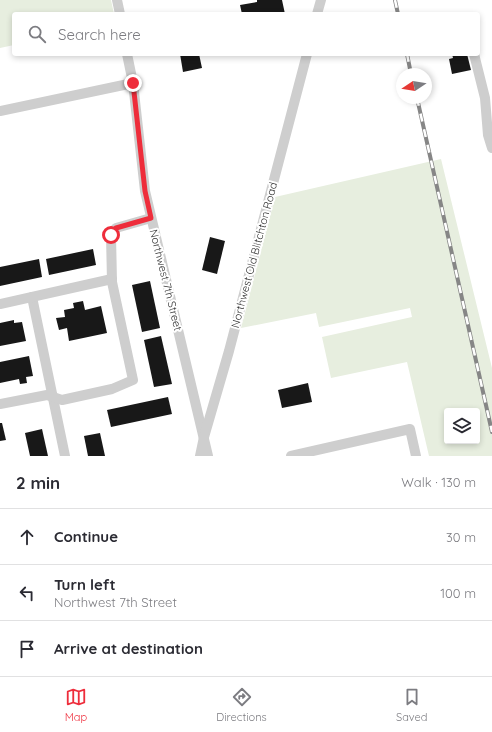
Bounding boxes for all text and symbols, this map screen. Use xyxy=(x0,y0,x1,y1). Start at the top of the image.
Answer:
search box xyxy=(12,12,480,56)
icon: search xyxy=(26,23,48,45)
text: Search here xyxy=(58,25,141,44)
north arrow xyxy=(396,68,432,104)
route end xyxy=(124,74,142,92)
street label: Northwest Old Blitchton Road xyxy=(228,181,280,329)
route start xyxy=(102,226,120,244)
street label: Northwest 7th Street xyxy=(147,228,185,332)
map controls xyxy=(444,408,480,444)
button: layers xyxy=(444,408,480,444)
text: 2 min xyxy=(16,472,60,493)
text: Walk · 130 m xyxy=(401,474,476,490)
icon: ahead xyxy=(16,526,38,548)
text: Continue xyxy=(54,527,118,546)
text: 30 m xyxy=(446,529,476,545)
text: Turn left xyxy=(54,575,116,594)
icon: left xyxy=(16,582,38,604)
text: 100 m xyxy=(440,585,476,601)
text: Northwest 7th Street xyxy=(54,594,177,610)
icon: arrive xyxy=(16,638,38,660)
text: Arrive at destination xyxy=(54,639,203,658)
tab: Map xyxy=(65,686,87,724)
tab: Directions xyxy=(216,686,267,724)
tab: Saved xyxy=(396,686,427,724)

